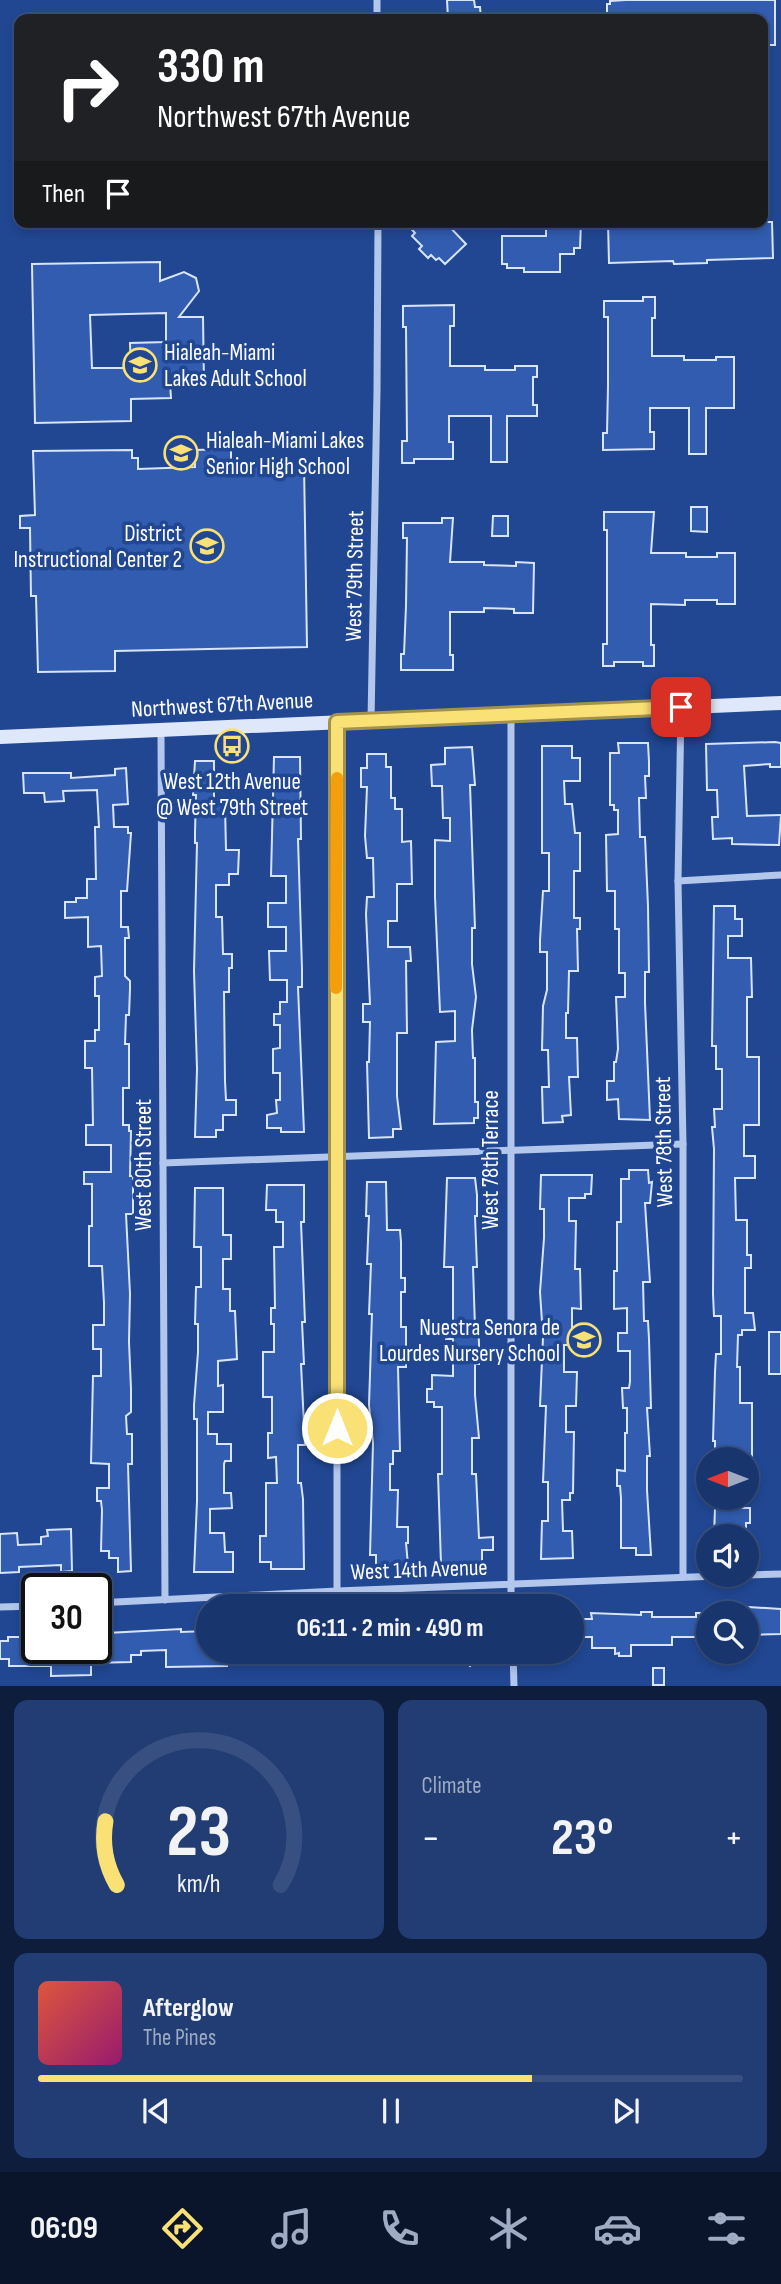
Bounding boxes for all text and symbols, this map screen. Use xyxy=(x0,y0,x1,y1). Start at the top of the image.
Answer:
text: 330 m xyxy=(157,38,264,97)
icon: right xyxy=(42,42,133,133)
text: Northwest 67th Avenue xyxy=(157,98,411,137)
icon: arrive xyxy=(99,175,137,213)
text: Then xyxy=(42,179,85,210)
place label: Hialeah-Miami Lakes Adult School xyxy=(164,339,307,393)
school or university icon: Hialeah-Miami Lakes Adult School xyxy=(121,346,159,384)
place label: Hialeah-Miami Lakes Senior High School xyxy=(206,427,364,481)
school or university icon: Hialeah-Miami Lakes Senior High School xyxy=(162,434,200,472)
street label: West 79th Street xyxy=(340,510,370,642)
place label: District Instructional Center 2 xyxy=(13,520,182,574)
school or university icon: District Instructional Center 2 xyxy=(188,527,226,565)
pin xyxy=(651,677,711,737)
street label: Northwest 67th Avenue xyxy=(130,686,314,724)
icon: arrive xyxy=(662,688,700,726)
bus stop icon: West 12th Avenue @ West 79th Street xyxy=(213,727,251,765)
place label: West 12th Avenue @ West 79th Street xyxy=(156,768,308,822)
street label: West 78th Street xyxy=(649,1076,679,1208)
street label: West 78th Terrace xyxy=(477,1090,505,1230)
street label: West 80th Street xyxy=(130,1099,158,1231)
place label: Nuestra Senora de Lourdes Nursery School xyxy=(379,1314,560,1368)
school or university icon: Nuestra Senora de Lourdes Nursery School xyxy=(565,1321,603,1359)
position arrow xyxy=(300,1391,374,1465)
north arrow xyxy=(696,1447,760,1510)
map controls xyxy=(696,1447,759,1664)
button: sound xyxy=(696,1524,759,1587)
street label: West 14th Avenue xyxy=(350,1554,488,1586)
speed limit sign: 30 xyxy=(21,1573,112,1664)
button: search xyxy=(696,1601,759,1664)
text: 06:11 · 2 min · 490 m xyxy=(296,1613,484,1644)
text: Climate xyxy=(422,1772,481,1800)
text: 23 xyxy=(166,1790,231,1878)
text: 23° xyxy=(551,1807,613,1870)
text: − xyxy=(422,1816,440,1861)
text: + xyxy=(724,1816,743,1861)
text: km/h xyxy=(177,1869,220,1900)
text: Afterglow xyxy=(143,1993,234,2024)
text: The Pines xyxy=(143,2024,216,2052)
icon: previous xyxy=(137,2092,175,2130)
icon: pause xyxy=(372,2092,410,2130)
icon: next xyxy=(607,2092,645,2130)
icon: directions xyxy=(158,2204,207,2253)
icon: music xyxy=(267,2204,316,2253)
icon: phone xyxy=(375,2204,424,2253)
icon: climate xyxy=(484,2204,533,2253)
icon: car xyxy=(593,2204,642,2253)
icon: filters xyxy=(702,2204,751,2253)
text: 06:09 xyxy=(30,2209,98,2248)

